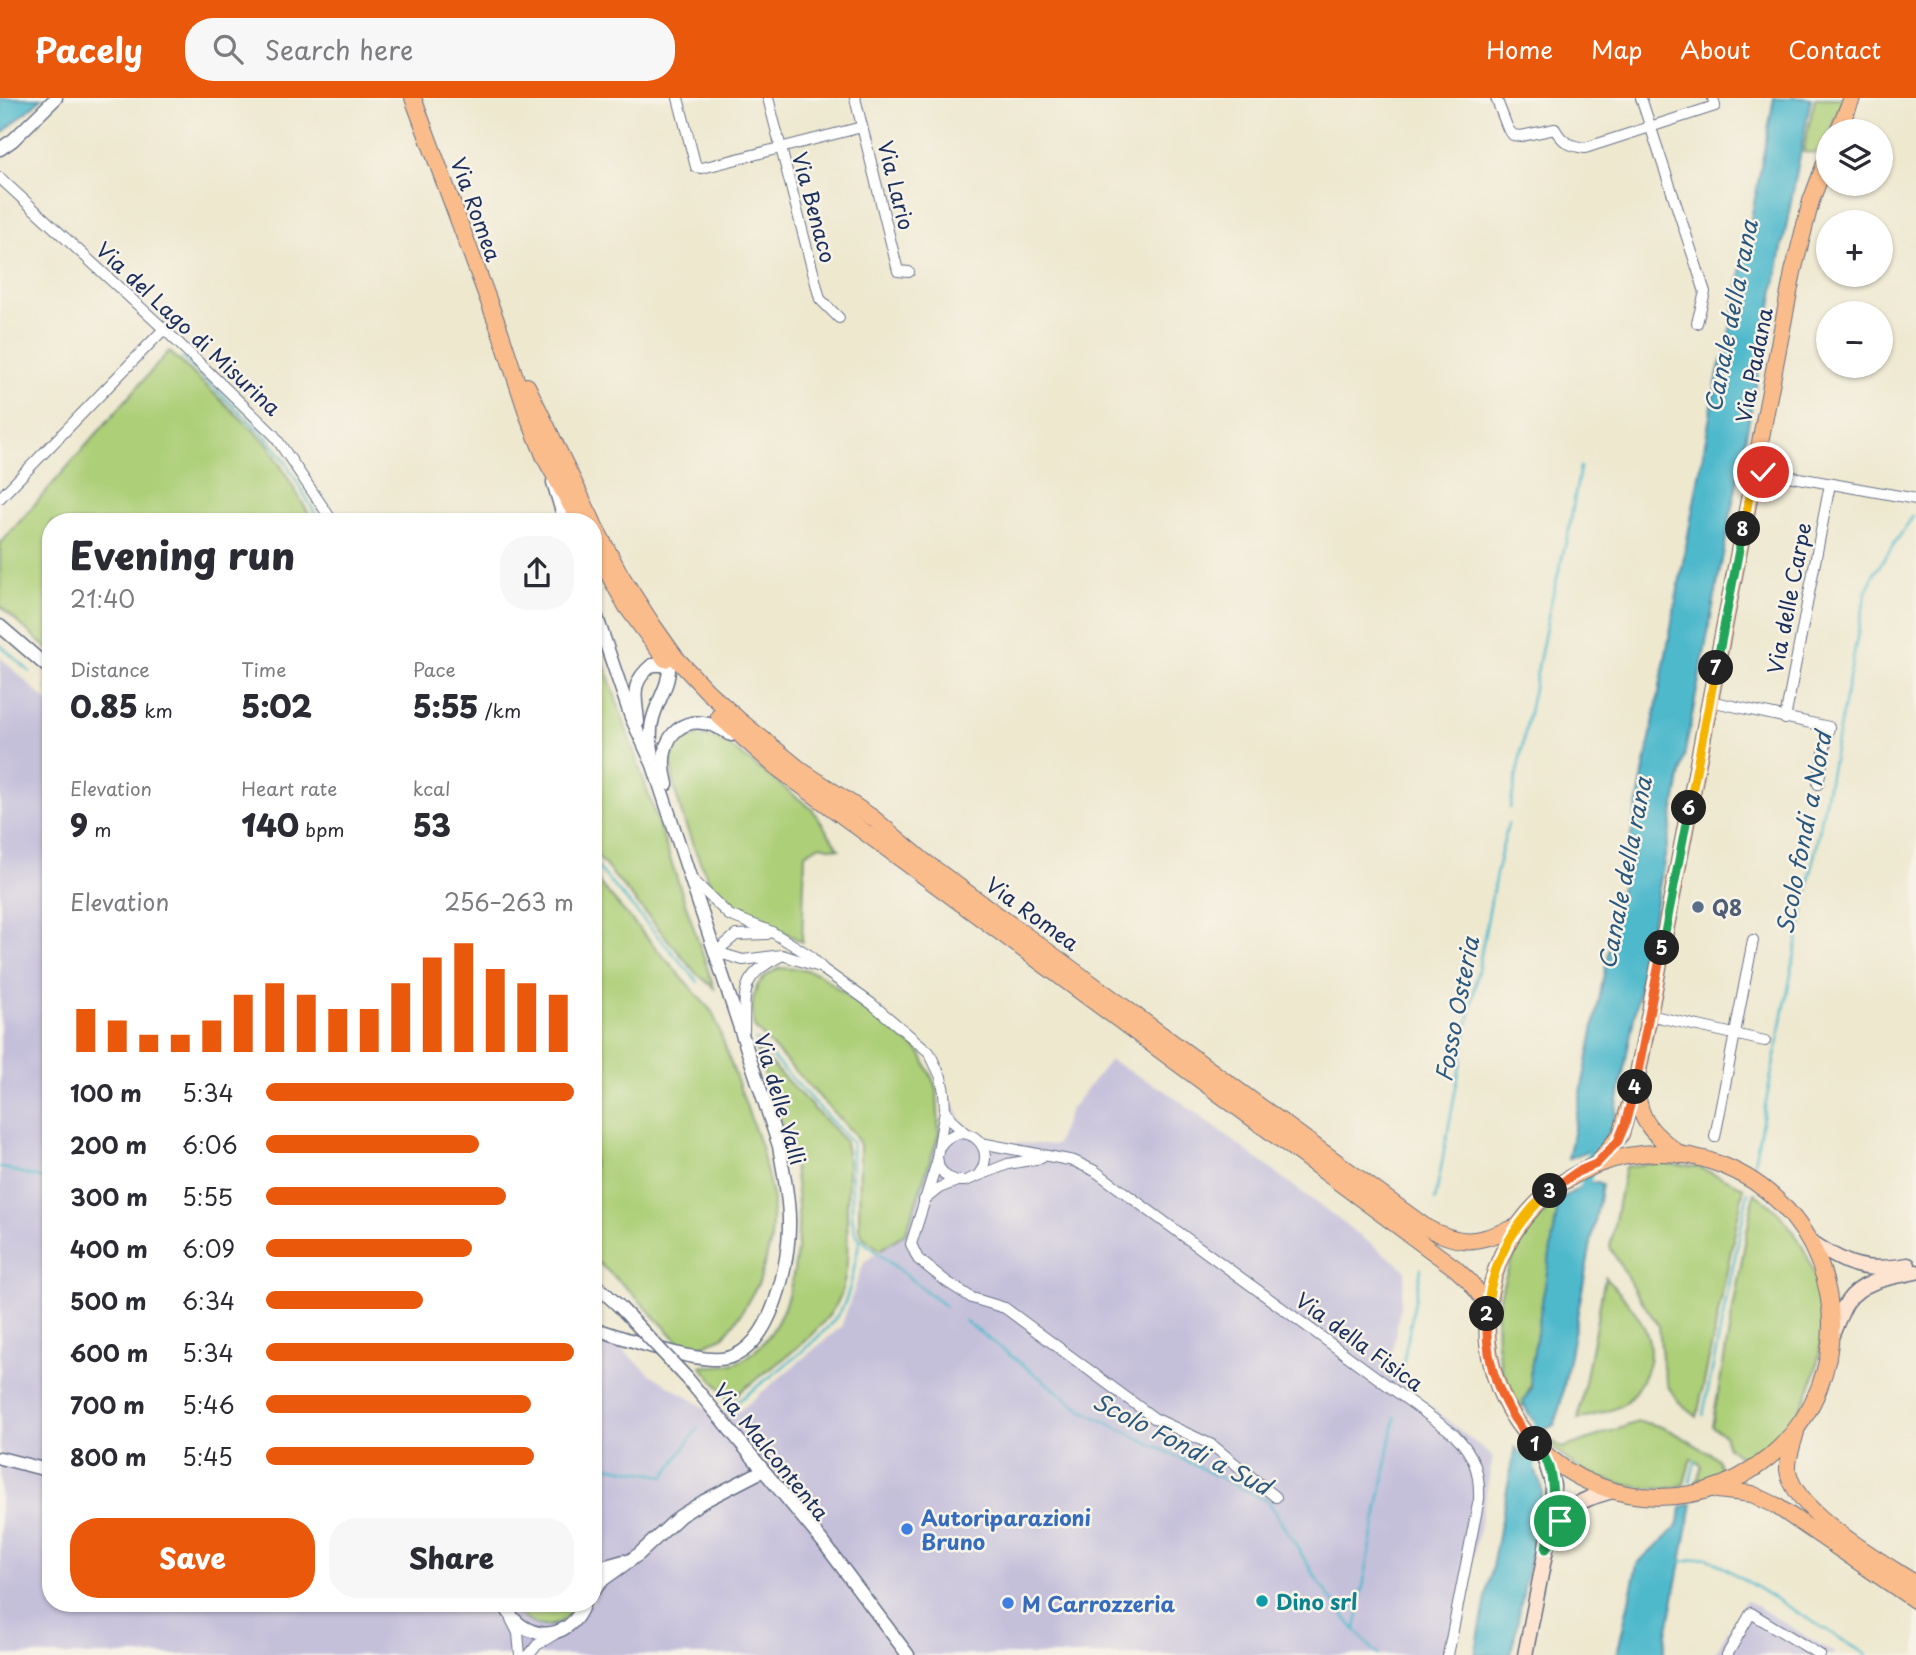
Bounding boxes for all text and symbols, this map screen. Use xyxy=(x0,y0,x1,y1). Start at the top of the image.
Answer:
search box xyxy=(185,18,675,81)
text: Pacely xyxy=(35,24,143,74)
icon: search xyxy=(209,30,247,68)
text: Search here xyxy=(265,30,413,69)
text: Home xyxy=(1486,31,1553,67)
text: Map xyxy=(1591,31,1642,67)
text: About xyxy=(1680,31,1750,67)
text: Contact xyxy=(1788,31,1881,67)
map controls xyxy=(1816,119,1893,378)
button: layers xyxy=(1816,119,1893,196)
street label: Via Lario xyxy=(870,137,924,233)
street label: Via Benaco xyxy=(785,148,845,266)
street label: Via Romea xyxy=(443,153,511,266)
button: + xyxy=(1816,210,1893,287)
water label: Canale della rana xyxy=(1694,216,1766,415)
street label: Via del Lago di Misurina xyxy=(89,234,289,423)
button: − xyxy=(1816,301,1893,378)
street label: Via Padana xyxy=(1726,304,1780,425)
pin xyxy=(1733,442,1793,502)
icon: check xyxy=(1744,453,1782,491)
pin: 8 xyxy=(1726,512,1760,546)
text: 8 xyxy=(1737,514,1748,542)
street label: Via delle Carpe xyxy=(1758,519,1818,677)
text: Evening run xyxy=(70,526,295,583)
button: share xyxy=(500,536,574,610)
text: 21:40 xyxy=(70,581,135,616)
pin: 7 xyxy=(1698,650,1734,686)
text: 7 xyxy=(1710,653,1721,681)
text: Distance xyxy=(70,655,150,683)
text: Time xyxy=(241,655,286,683)
text: Pace xyxy=(413,655,456,683)
text: 0.85 xyxy=(70,683,138,728)
text: 5:02 xyxy=(241,683,312,728)
text: 5:55 xyxy=(413,683,479,728)
text: km xyxy=(138,696,173,724)
text: /km xyxy=(479,696,521,724)
water label: Scolo fondi a Nord xyxy=(1766,725,1840,937)
water label: Canale della rana xyxy=(1588,773,1660,972)
text: Elevation xyxy=(70,774,152,802)
text: Heart rate xyxy=(241,774,337,802)
text: kcal xyxy=(413,774,451,802)
pin: 6 xyxy=(1672,790,1706,826)
text: 6 xyxy=(1682,793,1695,821)
text: 9 xyxy=(70,802,88,847)
text: 140 xyxy=(241,802,299,847)
text: 53 xyxy=(413,802,451,847)
text: m xyxy=(88,815,111,843)
text: bpm xyxy=(299,815,345,843)
street label: Via Romea xyxy=(980,868,1087,958)
text: Elevation xyxy=(70,884,169,919)
text: 256–263 m xyxy=(444,884,574,919)
place label: Q8 xyxy=(1712,891,1742,923)
marker: Q8 xyxy=(1690,899,1706,915)
pin: 5 xyxy=(1644,930,1680,966)
water label: Fosso Osteria xyxy=(1425,933,1487,1084)
text: 5 xyxy=(1655,933,1668,961)
street label: Via delle Valli xyxy=(747,1029,815,1169)
pin: 4 xyxy=(1618,1070,1652,1104)
text: 4 xyxy=(1628,1072,1641,1100)
text: 100 m xyxy=(70,1075,142,1110)
text: 5:34 xyxy=(182,1075,234,1110)
text: 200 m xyxy=(70,1127,147,1162)
text: 6:06 xyxy=(182,1127,238,1162)
pin: 3 xyxy=(1532,1174,1568,1208)
text: 3 xyxy=(1543,1176,1556,1204)
text: 300 m xyxy=(70,1179,148,1214)
text: 5:55 xyxy=(182,1179,233,1214)
text: 400 m xyxy=(70,1231,148,1266)
text: 6:09 xyxy=(182,1231,235,1266)
text: 500 m xyxy=(70,1283,147,1318)
text: 6:34 xyxy=(182,1283,235,1318)
street label: Via della Fisica xyxy=(1289,1284,1431,1399)
pin: 2 xyxy=(1470,1296,1504,1332)
text: 2 xyxy=(1480,1299,1493,1327)
text: 600 m xyxy=(70,1335,148,1370)
text: 5:34 xyxy=(182,1335,234,1370)
street label: Via Malcontenta xyxy=(706,1375,838,1527)
water label: Scolo Fondi a Sud xyxy=(1087,1383,1280,1505)
text: 700 m xyxy=(70,1387,145,1422)
text: 5:46 xyxy=(182,1387,235,1422)
pin: 1 xyxy=(1518,1426,1552,1462)
text: 1 xyxy=(1530,1429,1539,1457)
text: 800 m xyxy=(70,1439,147,1474)
text: 5:45 xyxy=(182,1439,233,1474)
pin xyxy=(1530,1491,1590,1551)
place label: Autoriparazioni Bruno xyxy=(921,1501,1091,1557)
icon: arrive xyxy=(1541,1502,1579,1540)
button: Save xyxy=(70,1518,315,1598)
button: Share xyxy=(329,1518,574,1598)
marker: Autoriparazioni Bruno xyxy=(899,1521,915,1537)
place label: Dino srl xyxy=(1276,1585,1357,1617)
place label: M Carrozzeria xyxy=(1022,1587,1175,1619)
marker: Dino srl xyxy=(1254,1593,1270,1609)
marker: M Carrozzeria xyxy=(1000,1595,1016,1611)

